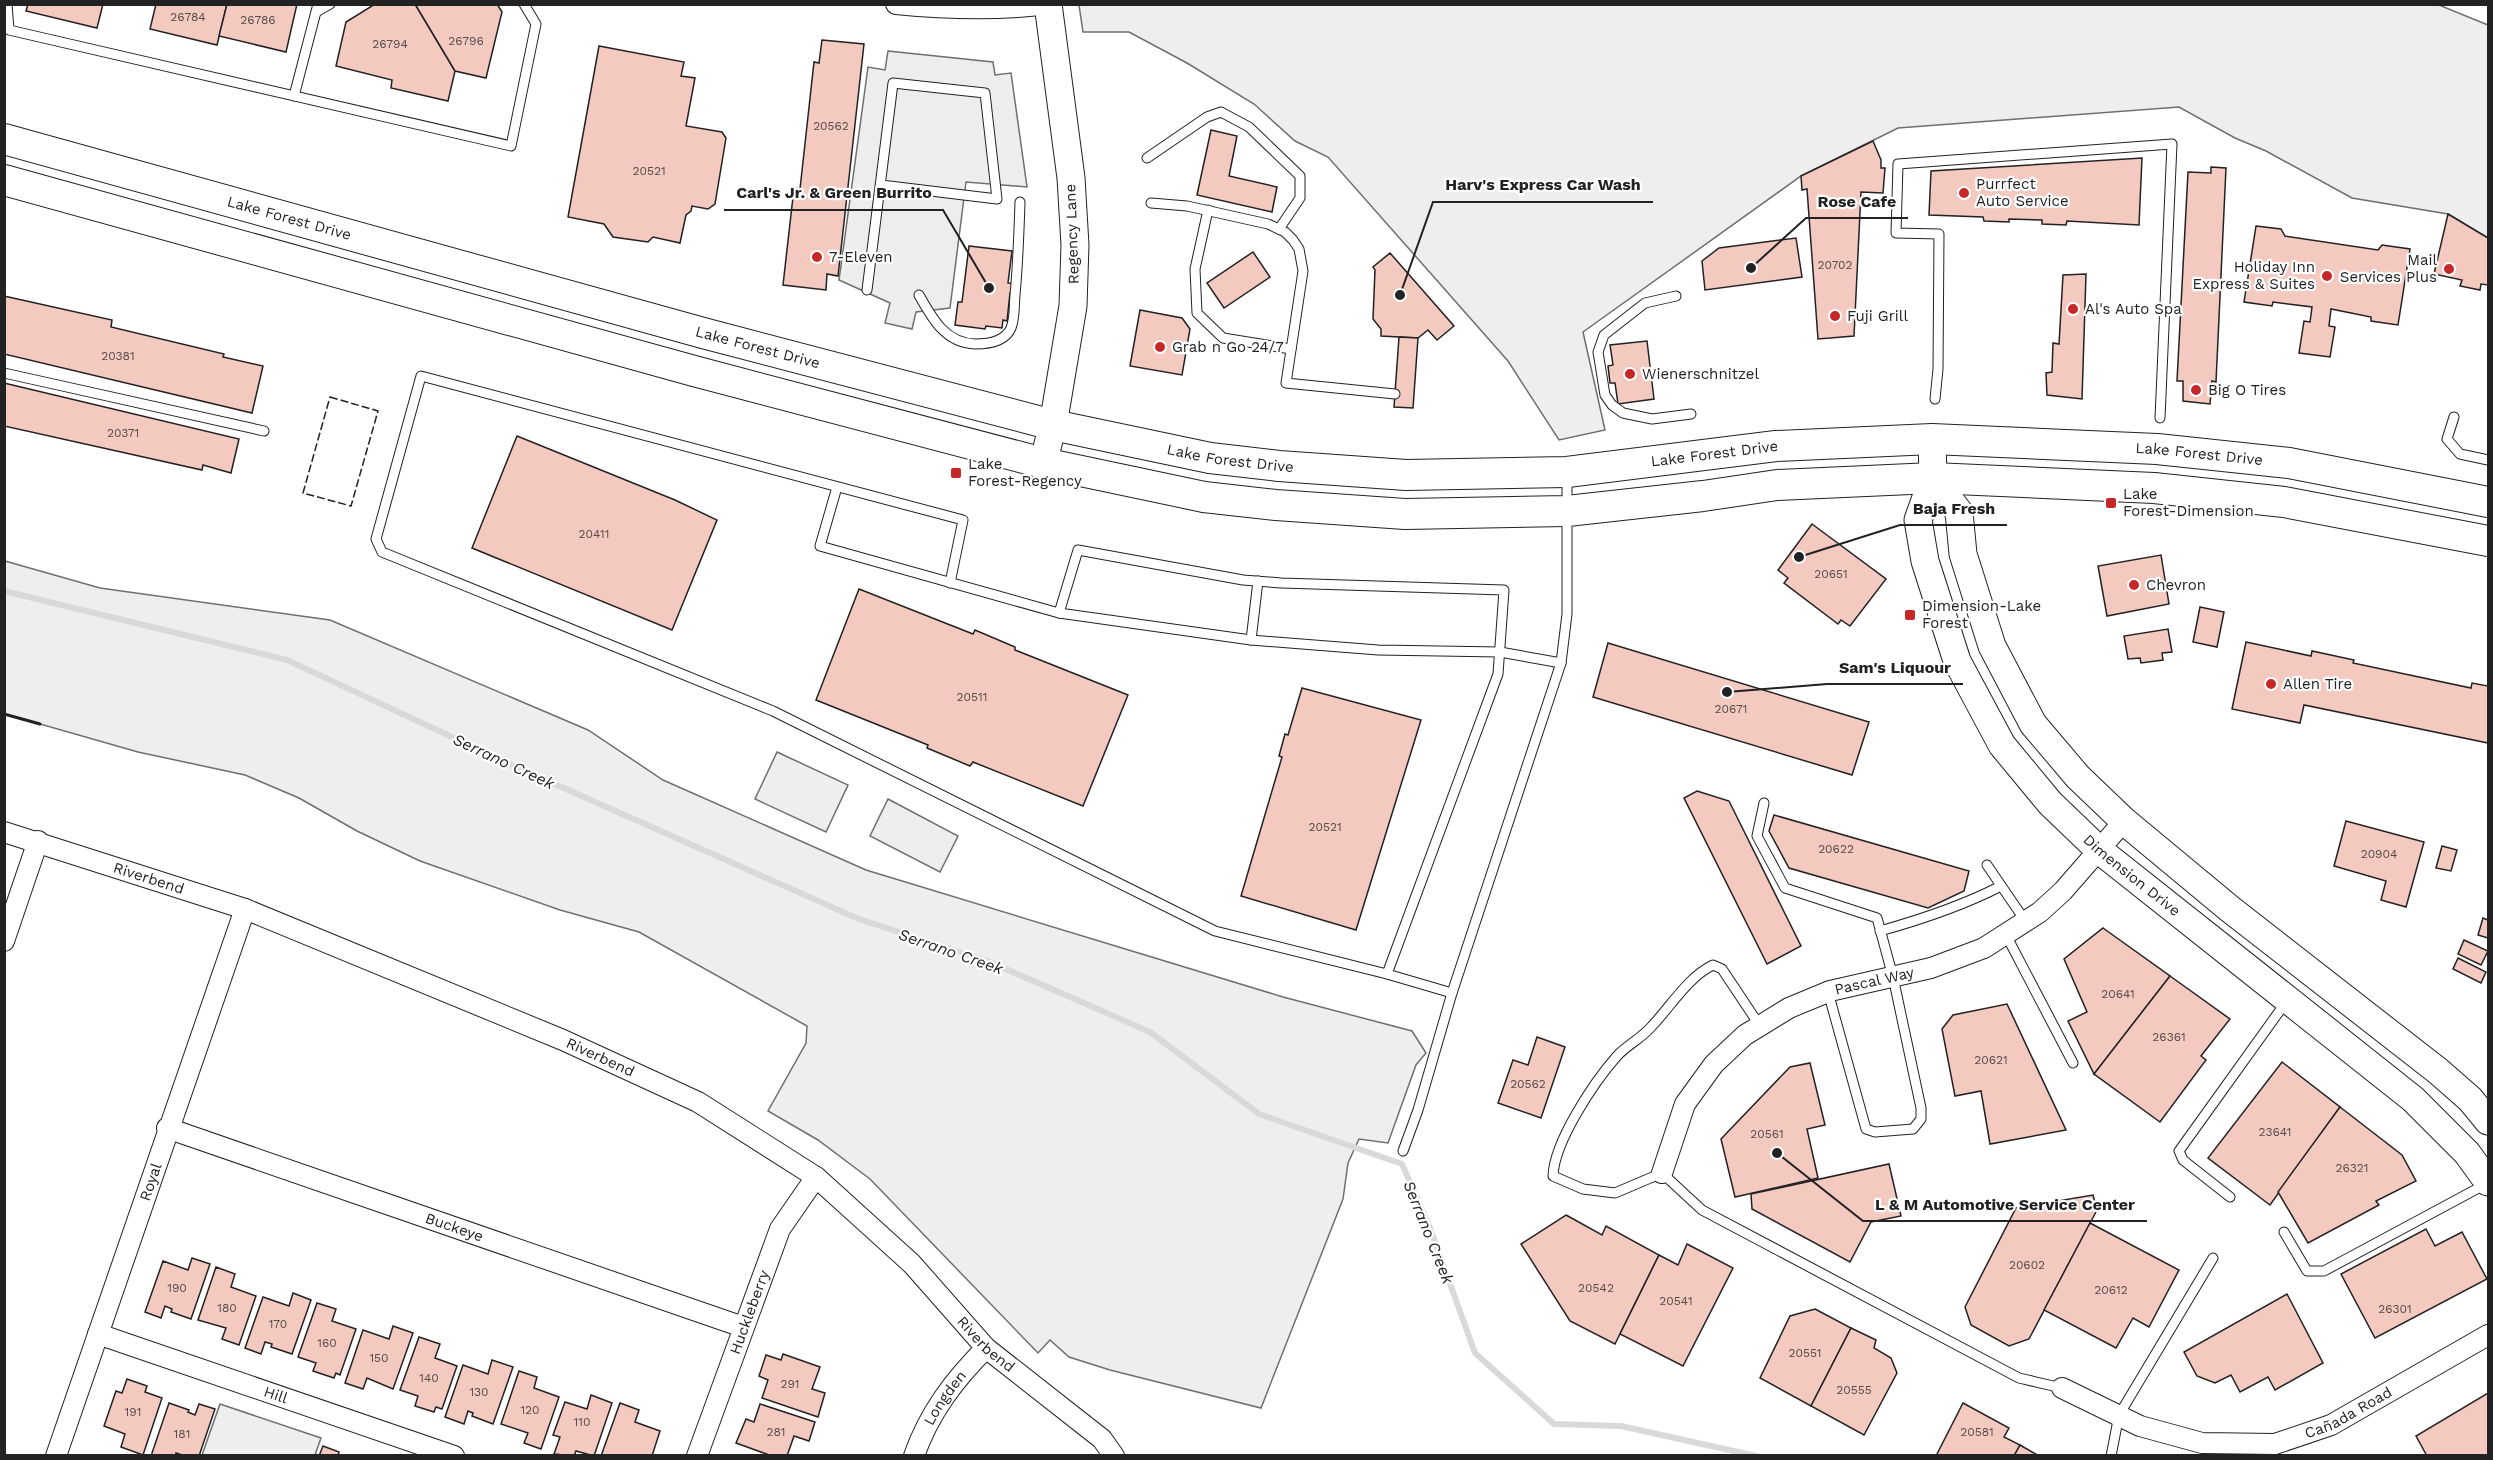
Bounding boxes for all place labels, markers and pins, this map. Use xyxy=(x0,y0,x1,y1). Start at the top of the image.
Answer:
callout: Harv's Express Car Wash xyxy=(1433,168,1653,202)
place label: Purrfect Auto Service xyxy=(1976,175,2069,210)
callout: Carl's Jr. & Green Burrito xyxy=(724,176,943,210)
callout: Rose Cafe xyxy=(1806,184,1908,218)
marker: Purrfect Auto Service xyxy=(1957,186,1971,200)
place label: 7-Eleven xyxy=(829,248,893,266)
marker: 7-Eleven xyxy=(810,250,824,264)
place label: Mail Services Plus xyxy=(2340,251,2437,286)
place label: Holiday Inn Express & Suites xyxy=(2192,258,2315,293)
marker: Mail Services Plus xyxy=(2442,262,2456,276)
marker: Holiday Inn Express & Suites xyxy=(2320,269,2334,283)
place label: Al's Auto Spa xyxy=(2085,300,2182,318)
marker: Al's Auto Spa xyxy=(2066,302,2080,316)
place label: Fuji Grill xyxy=(1847,307,1908,325)
marker: Fuji Grill xyxy=(1828,309,1842,323)
place label: Grab n Go 24/7 xyxy=(1172,338,1284,356)
marker: Grab n Go 24/7 xyxy=(1153,340,1167,354)
place label: Wienerschnitzel xyxy=(1642,365,1760,383)
marker: Wienerschnitzel xyxy=(1623,367,1637,381)
place label: Big O Tires xyxy=(2208,381,2286,399)
marker: Big O Tires xyxy=(2189,383,2203,397)
place label: Lake Forest-Regency xyxy=(968,455,1082,490)
marker: Lake Forest-Regency xyxy=(949,466,963,480)
place label: Lake Forest-Dimension xyxy=(2123,485,2254,520)
callout: Baja Fresh xyxy=(1900,491,2007,525)
marker: Lake Forest-Dimension xyxy=(2104,496,2118,510)
place label: Chevron xyxy=(2146,576,2206,594)
marker: Chevron xyxy=(2127,578,2141,592)
place label: Dimension-Lake Forest xyxy=(1922,597,2041,632)
marker: Dimension-Lake Forest xyxy=(1903,608,1917,622)
callout: Sam's Liquour xyxy=(1827,650,1963,684)
place label: Allen Tire xyxy=(2283,675,2352,693)
marker: Allen Tire xyxy=(2264,677,2278,691)
callout: L & M Automotive Service Center xyxy=(1863,1187,2147,1221)

